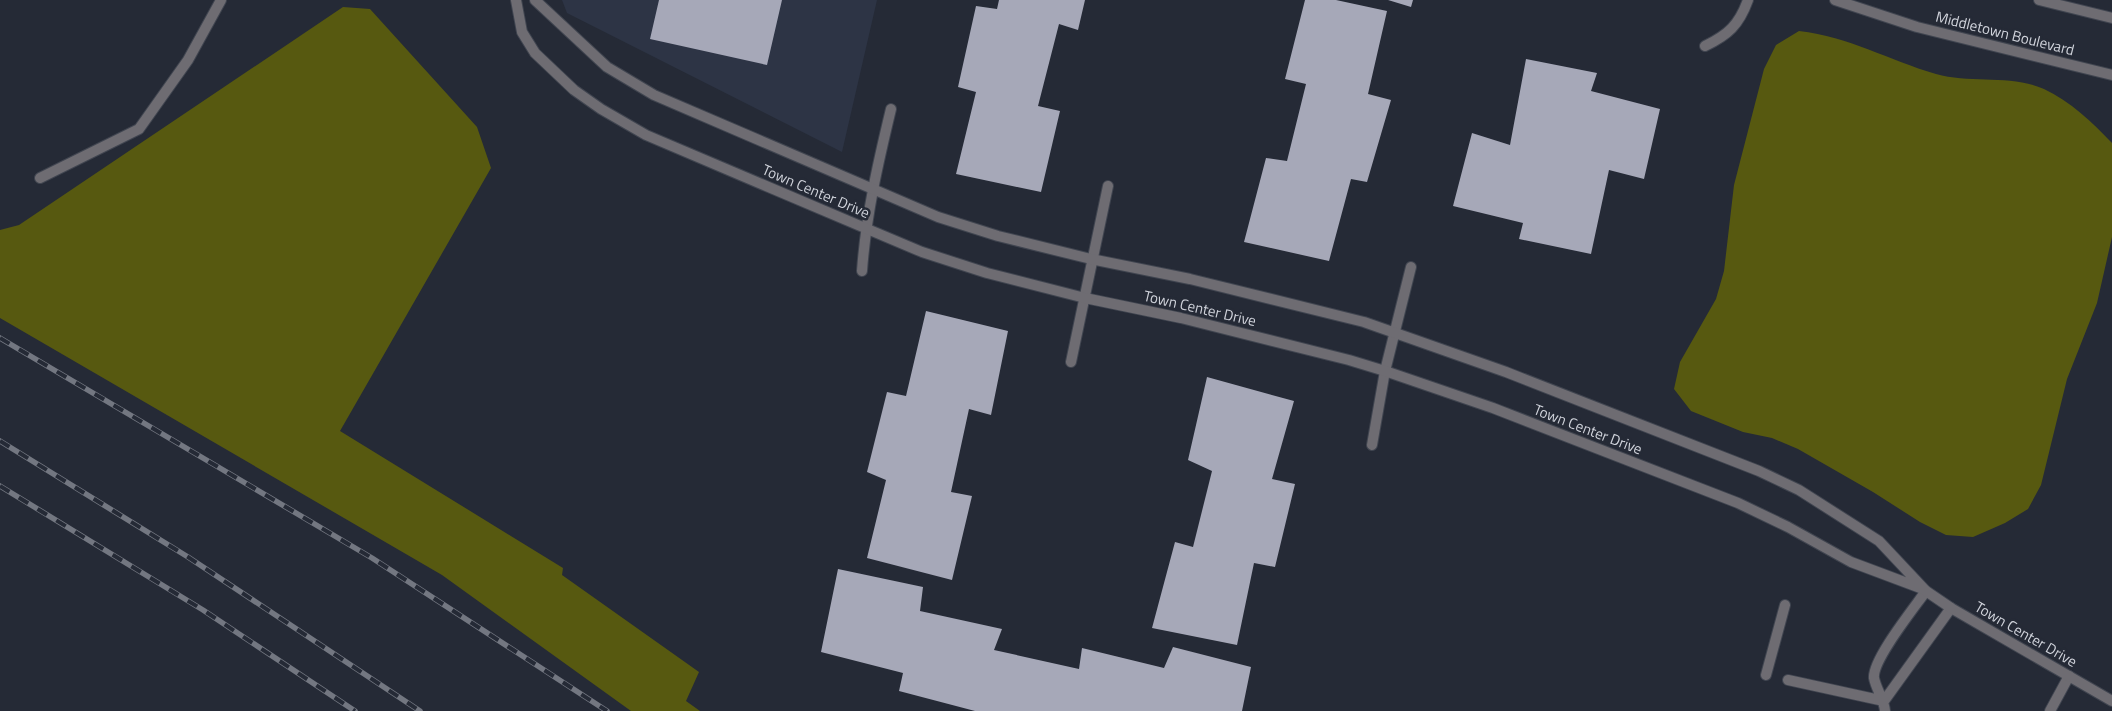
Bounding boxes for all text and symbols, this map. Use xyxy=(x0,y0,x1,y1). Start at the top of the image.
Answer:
street label: Middletown Boulevard xyxy=(1933,5,2077,61)
street label: Town Center Drive xyxy=(759,158,873,224)
street label: Town Center Drive xyxy=(1141,284,1259,332)
street label: Town Center Drive xyxy=(1530,398,1646,460)
street label: Town Center Drive xyxy=(1971,595,2081,673)

